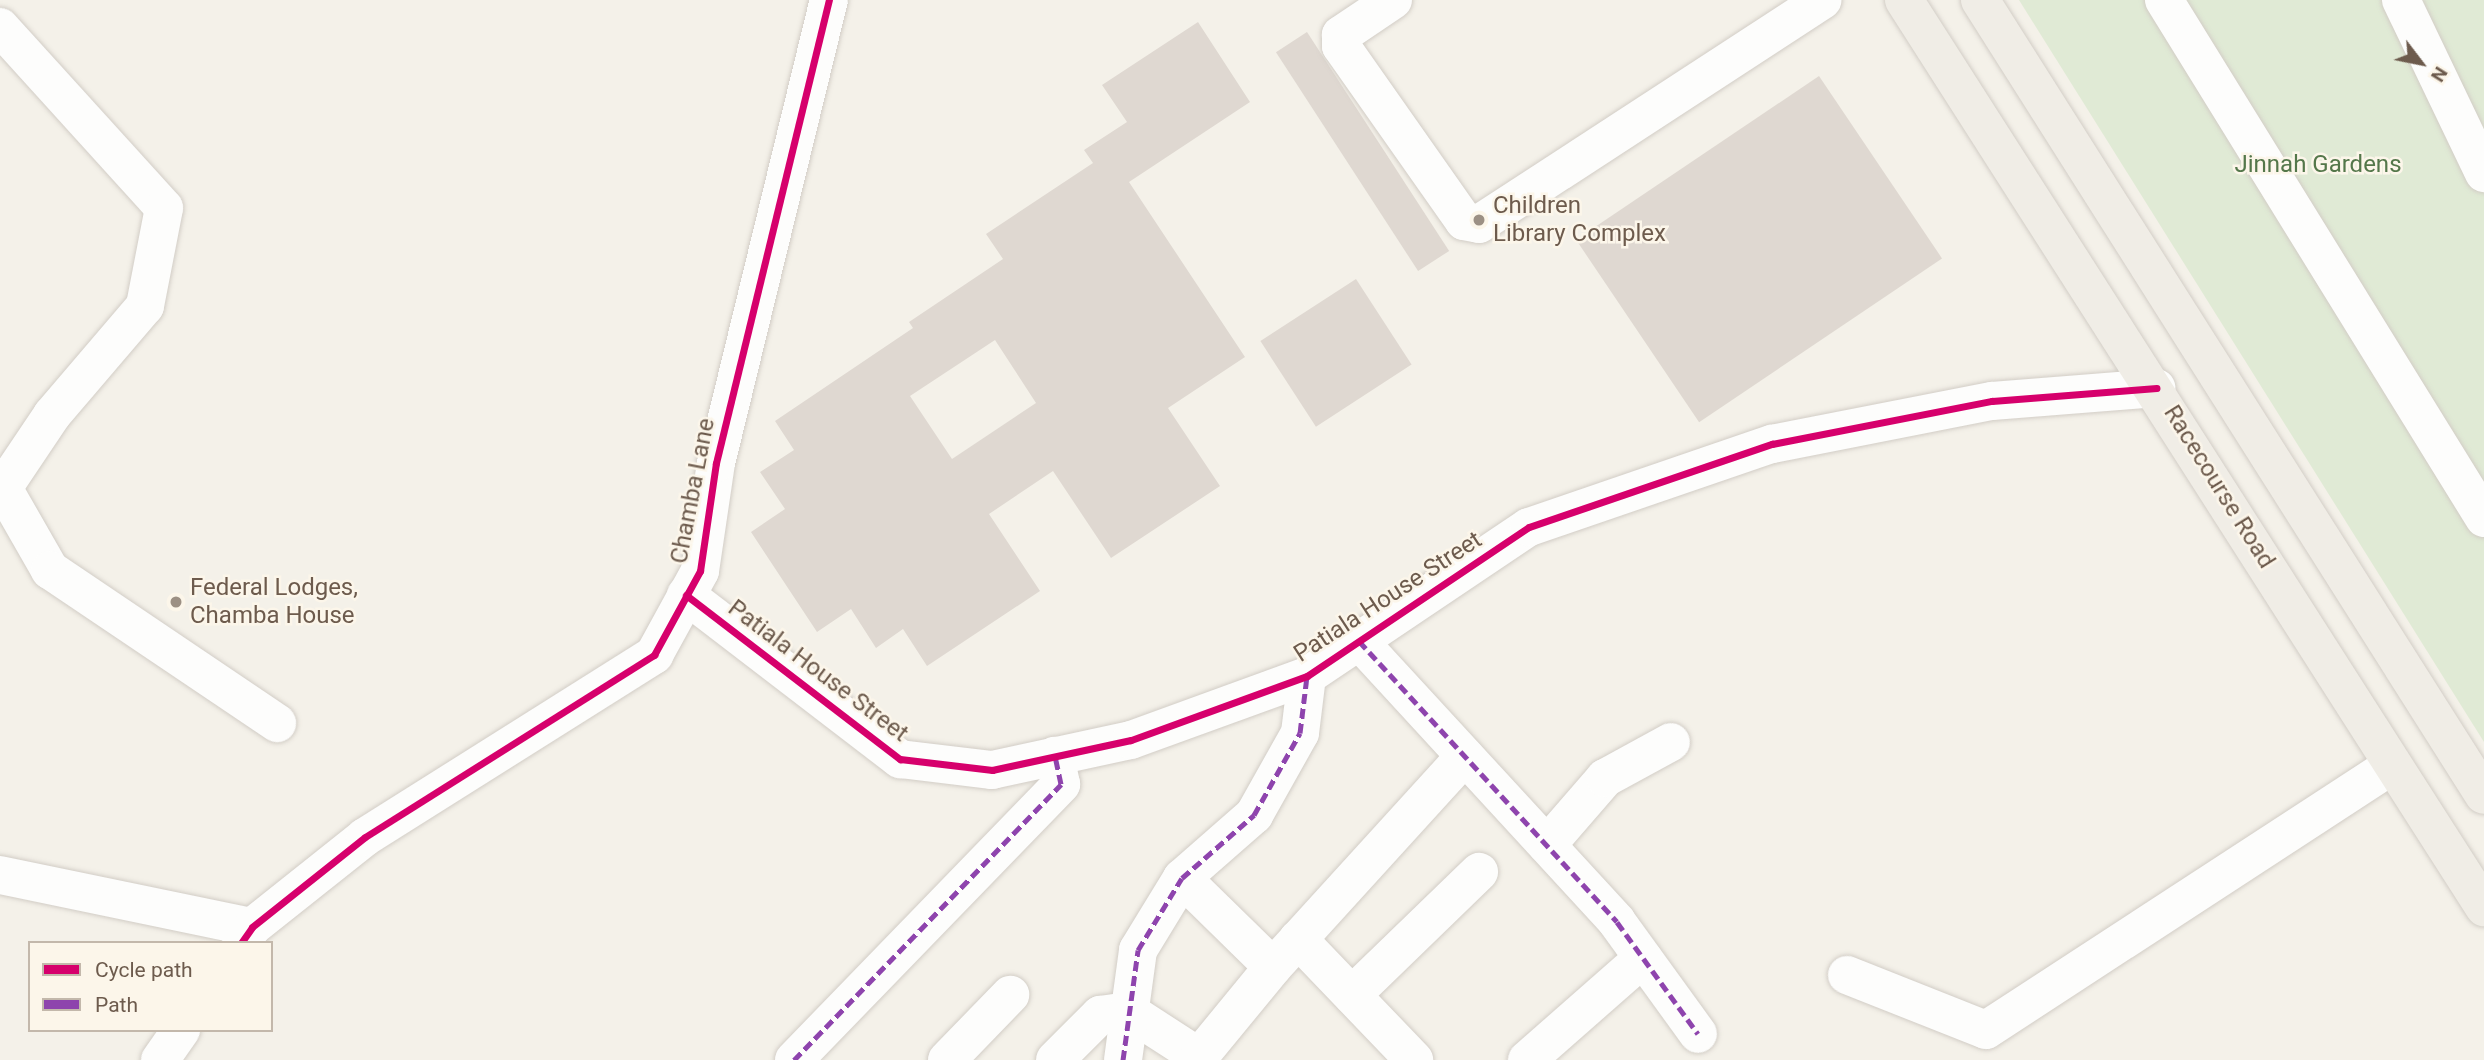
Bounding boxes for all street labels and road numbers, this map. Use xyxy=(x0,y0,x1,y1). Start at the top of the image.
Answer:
street label: Racecourse Road xyxy=(2157,400,2281,574)
street label: Chamba Lane xyxy=(665,416,721,566)
street label: Patiala House Street xyxy=(1289,526,1487,668)
street label: Patiala House Street xyxy=(722,594,914,748)

